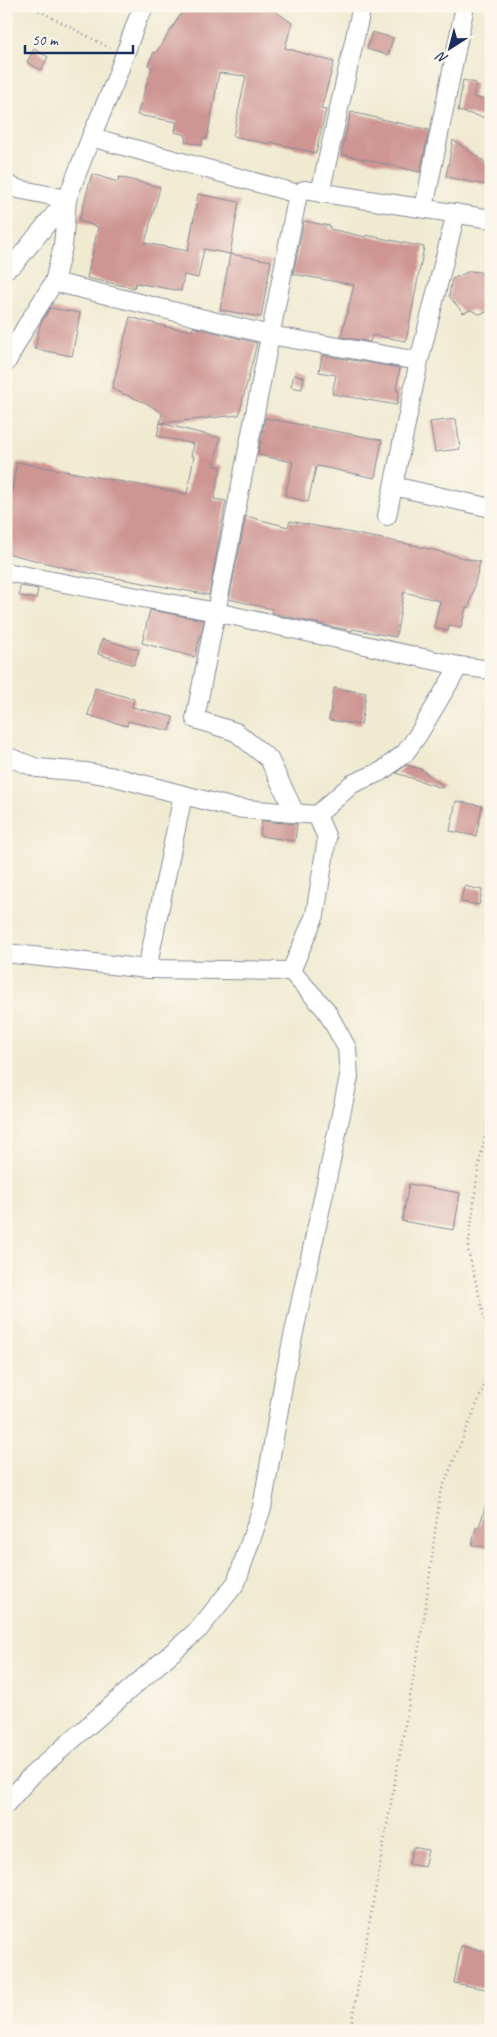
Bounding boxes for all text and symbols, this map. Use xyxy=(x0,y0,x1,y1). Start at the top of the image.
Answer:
scale bar xyxy=(25,22,132,54)
north arrow xyxy=(424,22,474,72)
text: 50 m xyxy=(32,31,59,50)
text: N xyxy=(432,47,451,68)

